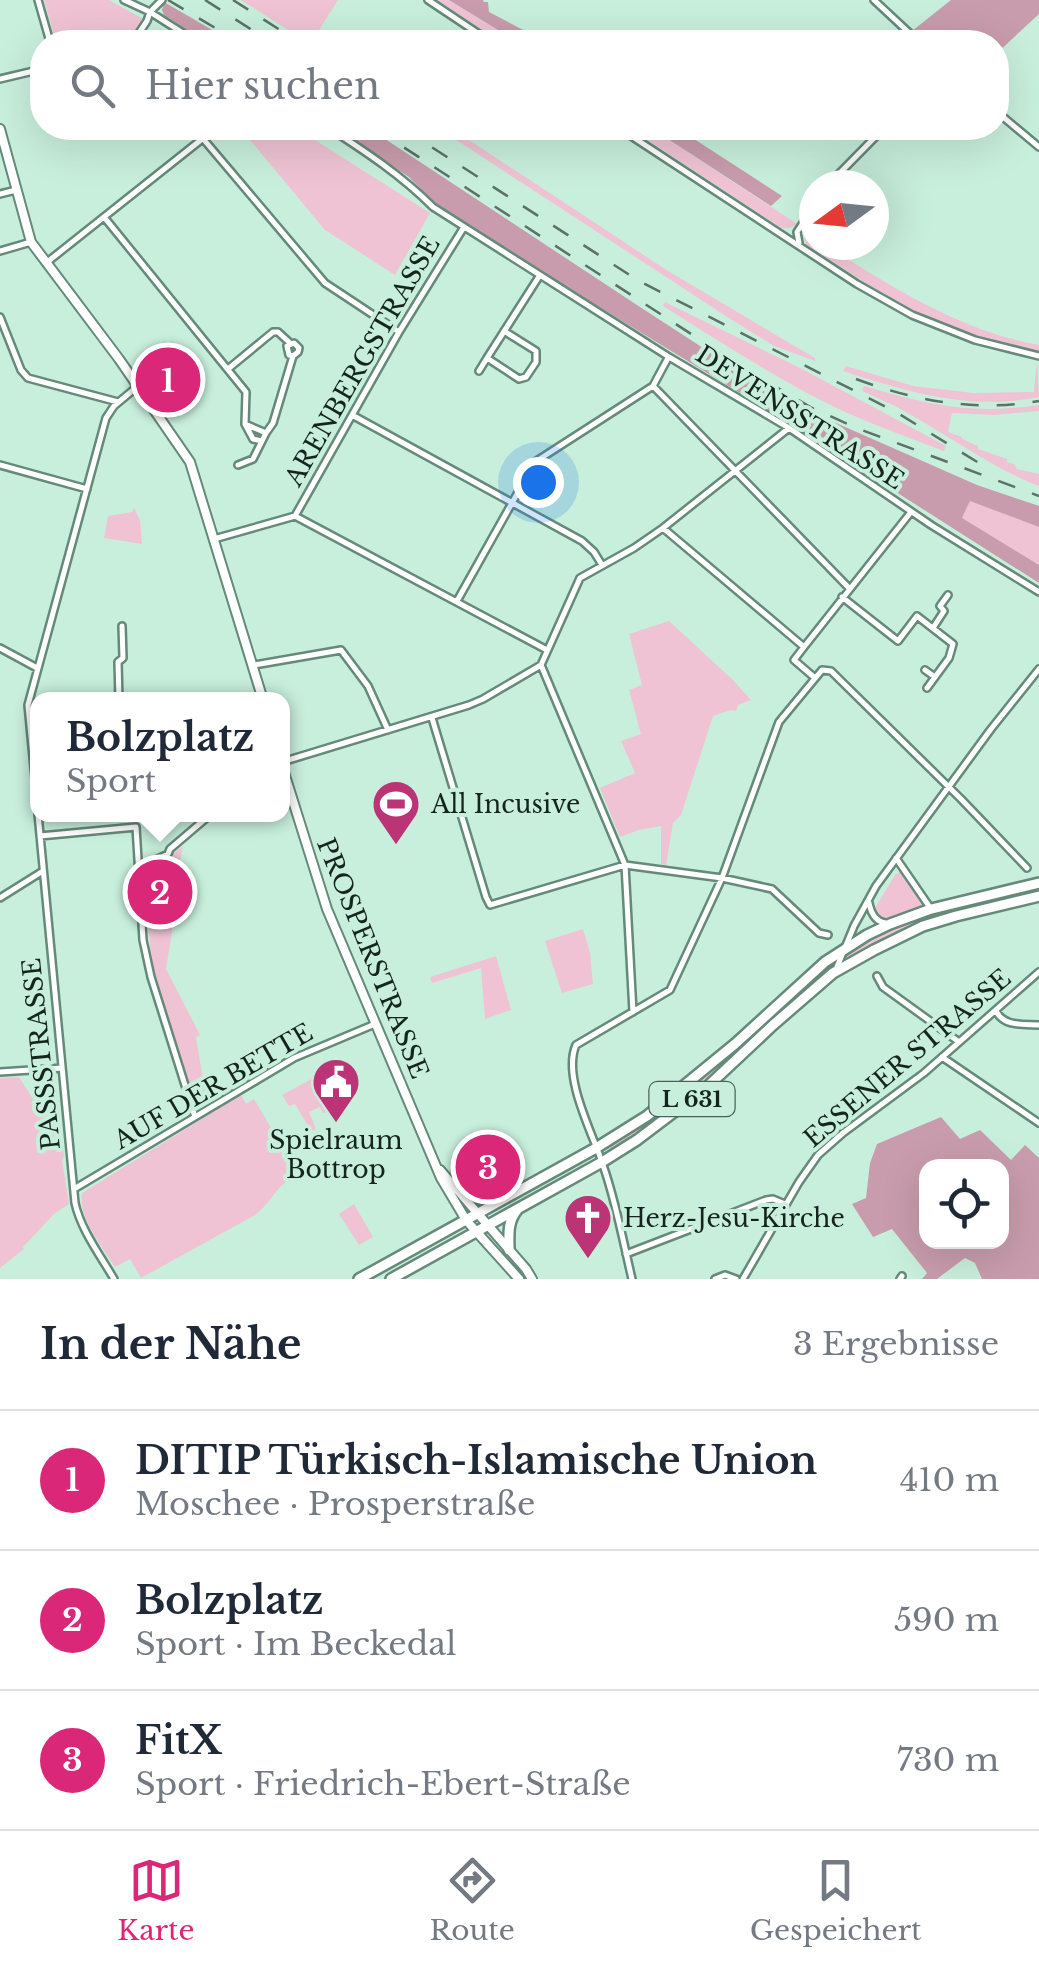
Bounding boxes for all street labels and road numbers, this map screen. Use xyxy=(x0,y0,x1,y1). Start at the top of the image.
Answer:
street label: ARENBERGSTRASSE xyxy=(278,231,447,493)
street label: DEVENSSTRASSE xyxy=(690,339,909,496)
street label: PROSPERSTRASSE xyxy=(310,833,435,1083)
street label: PASSSTRASSE xyxy=(16,957,67,1151)
street label: ESSENER STRASSE xyxy=(797,963,1017,1154)
street label: AUF DER BETTE xyxy=(107,1017,318,1156)
road number: L 631 xyxy=(650,1082,734,1116)

